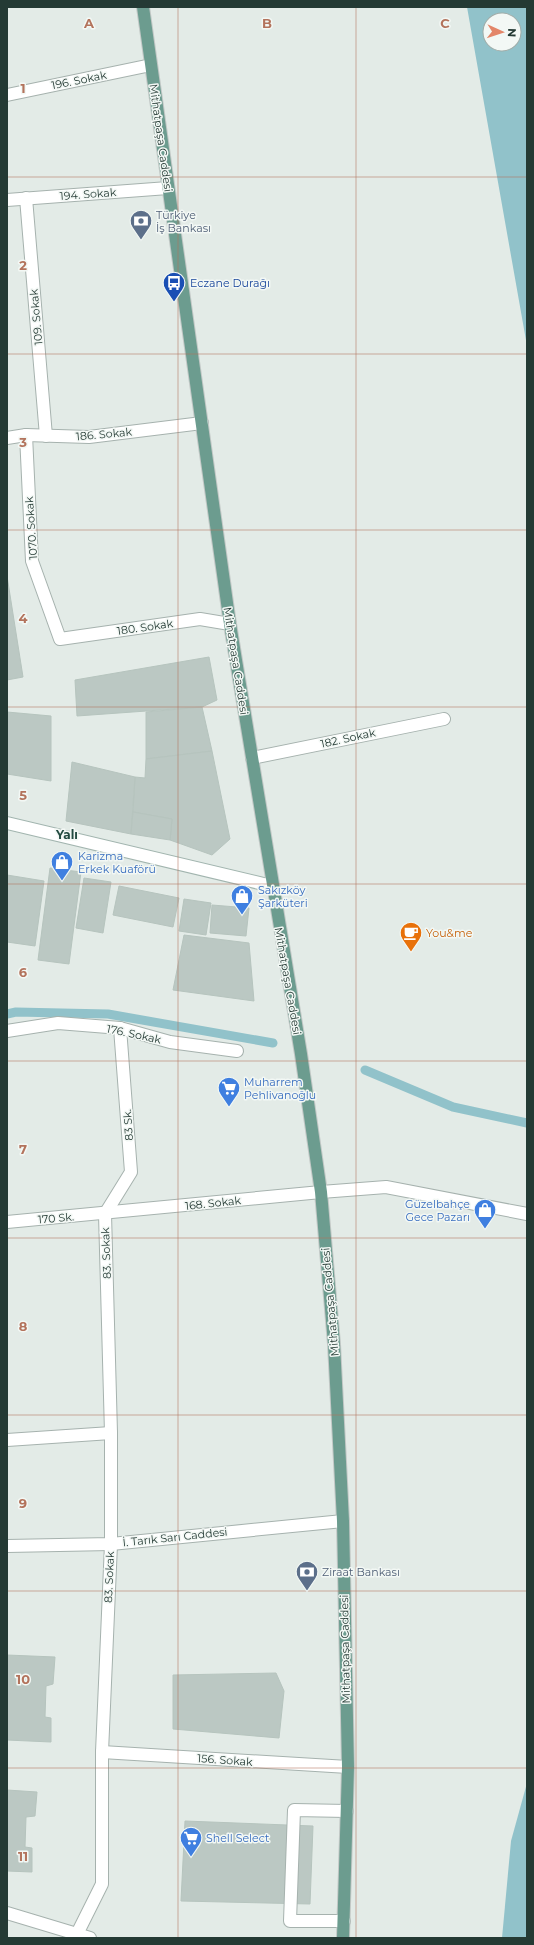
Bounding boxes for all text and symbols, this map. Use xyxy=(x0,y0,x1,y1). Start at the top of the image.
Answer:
north arrow xyxy=(482,12,522,52)
text: A xyxy=(83,15,95,31)
text: B xyxy=(262,15,272,31)
text: C xyxy=(440,15,450,31)
text: N xyxy=(505,28,519,37)
street label: 196. Sokak xyxy=(50,68,108,92)
text: 1 xyxy=(20,80,26,96)
street label: Mithatpaşa Caddesi xyxy=(146,83,176,193)
street label: 194. Sokak xyxy=(59,185,117,203)
bank icon: Türkiye İş Bankası xyxy=(128,208,154,241)
place label: Türkiye İş Bankası xyxy=(156,208,211,235)
text: 2 xyxy=(19,257,27,273)
bus stop icon: Eczane Durağı xyxy=(161,270,187,303)
place label: Eczane Durağı xyxy=(190,276,270,290)
street label: 109. Sokak xyxy=(27,288,45,346)
street label: 186. Sokak xyxy=(75,425,133,443)
text: 3 xyxy=(18,434,27,450)
street label: 1070. Sokak xyxy=(22,496,40,560)
street label: Mithatpaşa Caddesi xyxy=(221,606,251,716)
text: 4 xyxy=(19,610,28,626)
street label: 180. Sokak xyxy=(116,616,174,638)
street label: 182. Sokak xyxy=(319,725,377,751)
text: 5 xyxy=(19,787,27,803)
district label: Yalı xyxy=(55,827,78,842)
shop icon: Karizma Erkek Kuaförü xyxy=(49,849,75,882)
place label: Karizma Erkek Kuaförü xyxy=(78,849,156,876)
shop icon: Sakızköy Şarküteri xyxy=(229,883,255,916)
place label: Sakızköy Şarküteri xyxy=(258,883,308,910)
cafe icon: You&me xyxy=(398,920,424,953)
street label: Mithatpaşa Caddesi xyxy=(272,926,304,1036)
place label: You&me xyxy=(426,926,473,940)
text: 6 xyxy=(19,964,28,980)
street label: 176. Sokak xyxy=(105,1021,163,1047)
supermarket icon: Muharrem Pehlivanoğlu xyxy=(216,1075,242,1108)
place label: Muharrem Pehlivanoğlu xyxy=(244,1075,316,1102)
street label: 83 Sk. xyxy=(120,1109,136,1141)
text: 7 xyxy=(19,1141,27,1157)
street label: 168. Sokak xyxy=(184,1193,242,1213)
place label: Güzelbahçe Gece Pazarı xyxy=(405,1197,470,1224)
shop icon: Güzelbahçe Gece Pazarı xyxy=(472,1197,498,1230)
street label: 170 Sk. xyxy=(37,1209,75,1227)
street label: 83. Sokak xyxy=(98,1227,114,1279)
street label: Mithatpaşa Caddesi xyxy=(318,1247,342,1357)
text: 8 xyxy=(19,1318,28,1334)
text: 9 xyxy=(19,1495,27,1511)
street label: İ. Tarık Sarı Caddesi xyxy=(122,1525,228,1549)
street label: 83. Sokak xyxy=(101,1551,117,1603)
bank icon: Ziraat Bankası xyxy=(294,1559,320,1592)
place label: Ziraat Bankası xyxy=(322,1565,400,1579)
street label: Mithatpaşa Caddesi xyxy=(337,1594,353,1704)
text: 10 xyxy=(16,1671,30,1687)
street label: 156. Sokak xyxy=(197,1751,254,1769)
supermarket icon: Shell Select xyxy=(178,1825,204,1858)
place label: Shell Select xyxy=(206,1831,270,1845)
text: 11 xyxy=(18,1848,28,1864)

